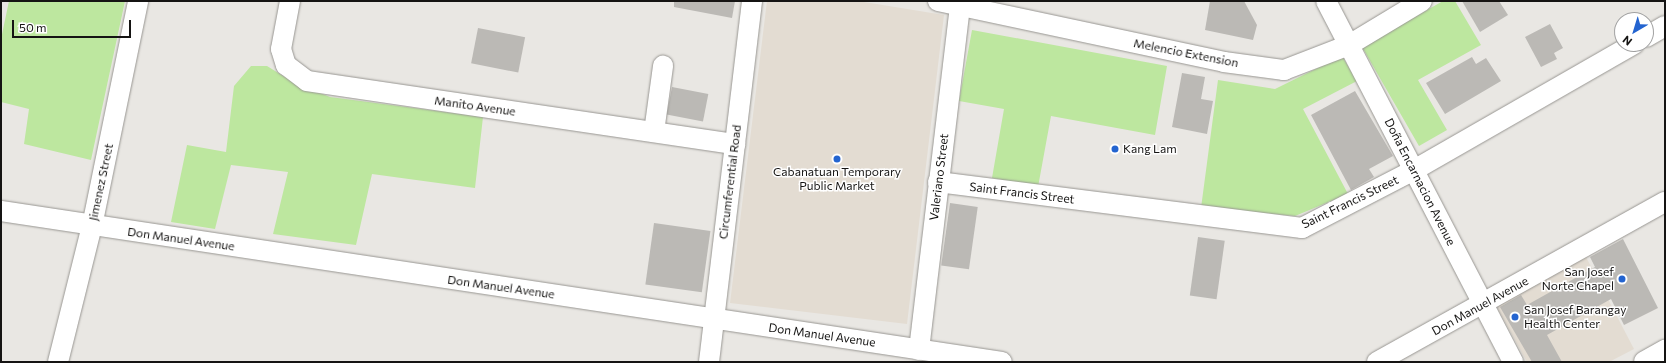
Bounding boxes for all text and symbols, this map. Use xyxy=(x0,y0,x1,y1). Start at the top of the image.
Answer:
scale bar xyxy=(14,12,133,38)
north arrow xyxy=(1614,12,1654,52)
text: 50 m xyxy=(19,20,47,34)
text: N xyxy=(1620,33,1634,49)
street label: Melencio Extension xyxy=(1132,36,1240,70)
street label: Manito Avenue xyxy=(433,93,517,119)
street label: Doña Encarnacion Avenue xyxy=(1382,116,1458,248)
street label: Circumferential Road xyxy=(716,124,744,240)
street label: Valeriano Street xyxy=(927,133,951,221)
street label: Jimenez Street xyxy=(86,142,116,222)
place label: Kang Lam xyxy=(1123,142,1177,156)
marker: Kang Lam xyxy=(1110,144,1120,154)
marker: Cabanatuan Temporary Public Market xyxy=(832,154,842,164)
place label: Cabanatuan Temporary Public Market xyxy=(773,165,901,193)
street label: Saint Francis Street xyxy=(1299,172,1401,232)
street label: Saint Francis Street xyxy=(969,179,1075,207)
street label: Don Manuel Avenue xyxy=(126,224,236,254)
place label: San Josef Norte Chapel xyxy=(1542,265,1614,293)
street label: Don Manuel Avenue xyxy=(446,272,556,302)
street label: Don Manuel Avenue xyxy=(1429,274,1531,338)
marker: San Josef Norte Chapel xyxy=(1617,274,1627,284)
place label: San Josef Barangay Health Center xyxy=(1524,303,1626,331)
marker: San Josef Barangay Health Center xyxy=(1509,311,1521,323)
street label: Don Manuel Avenue xyxy=(767,320,877,350)

